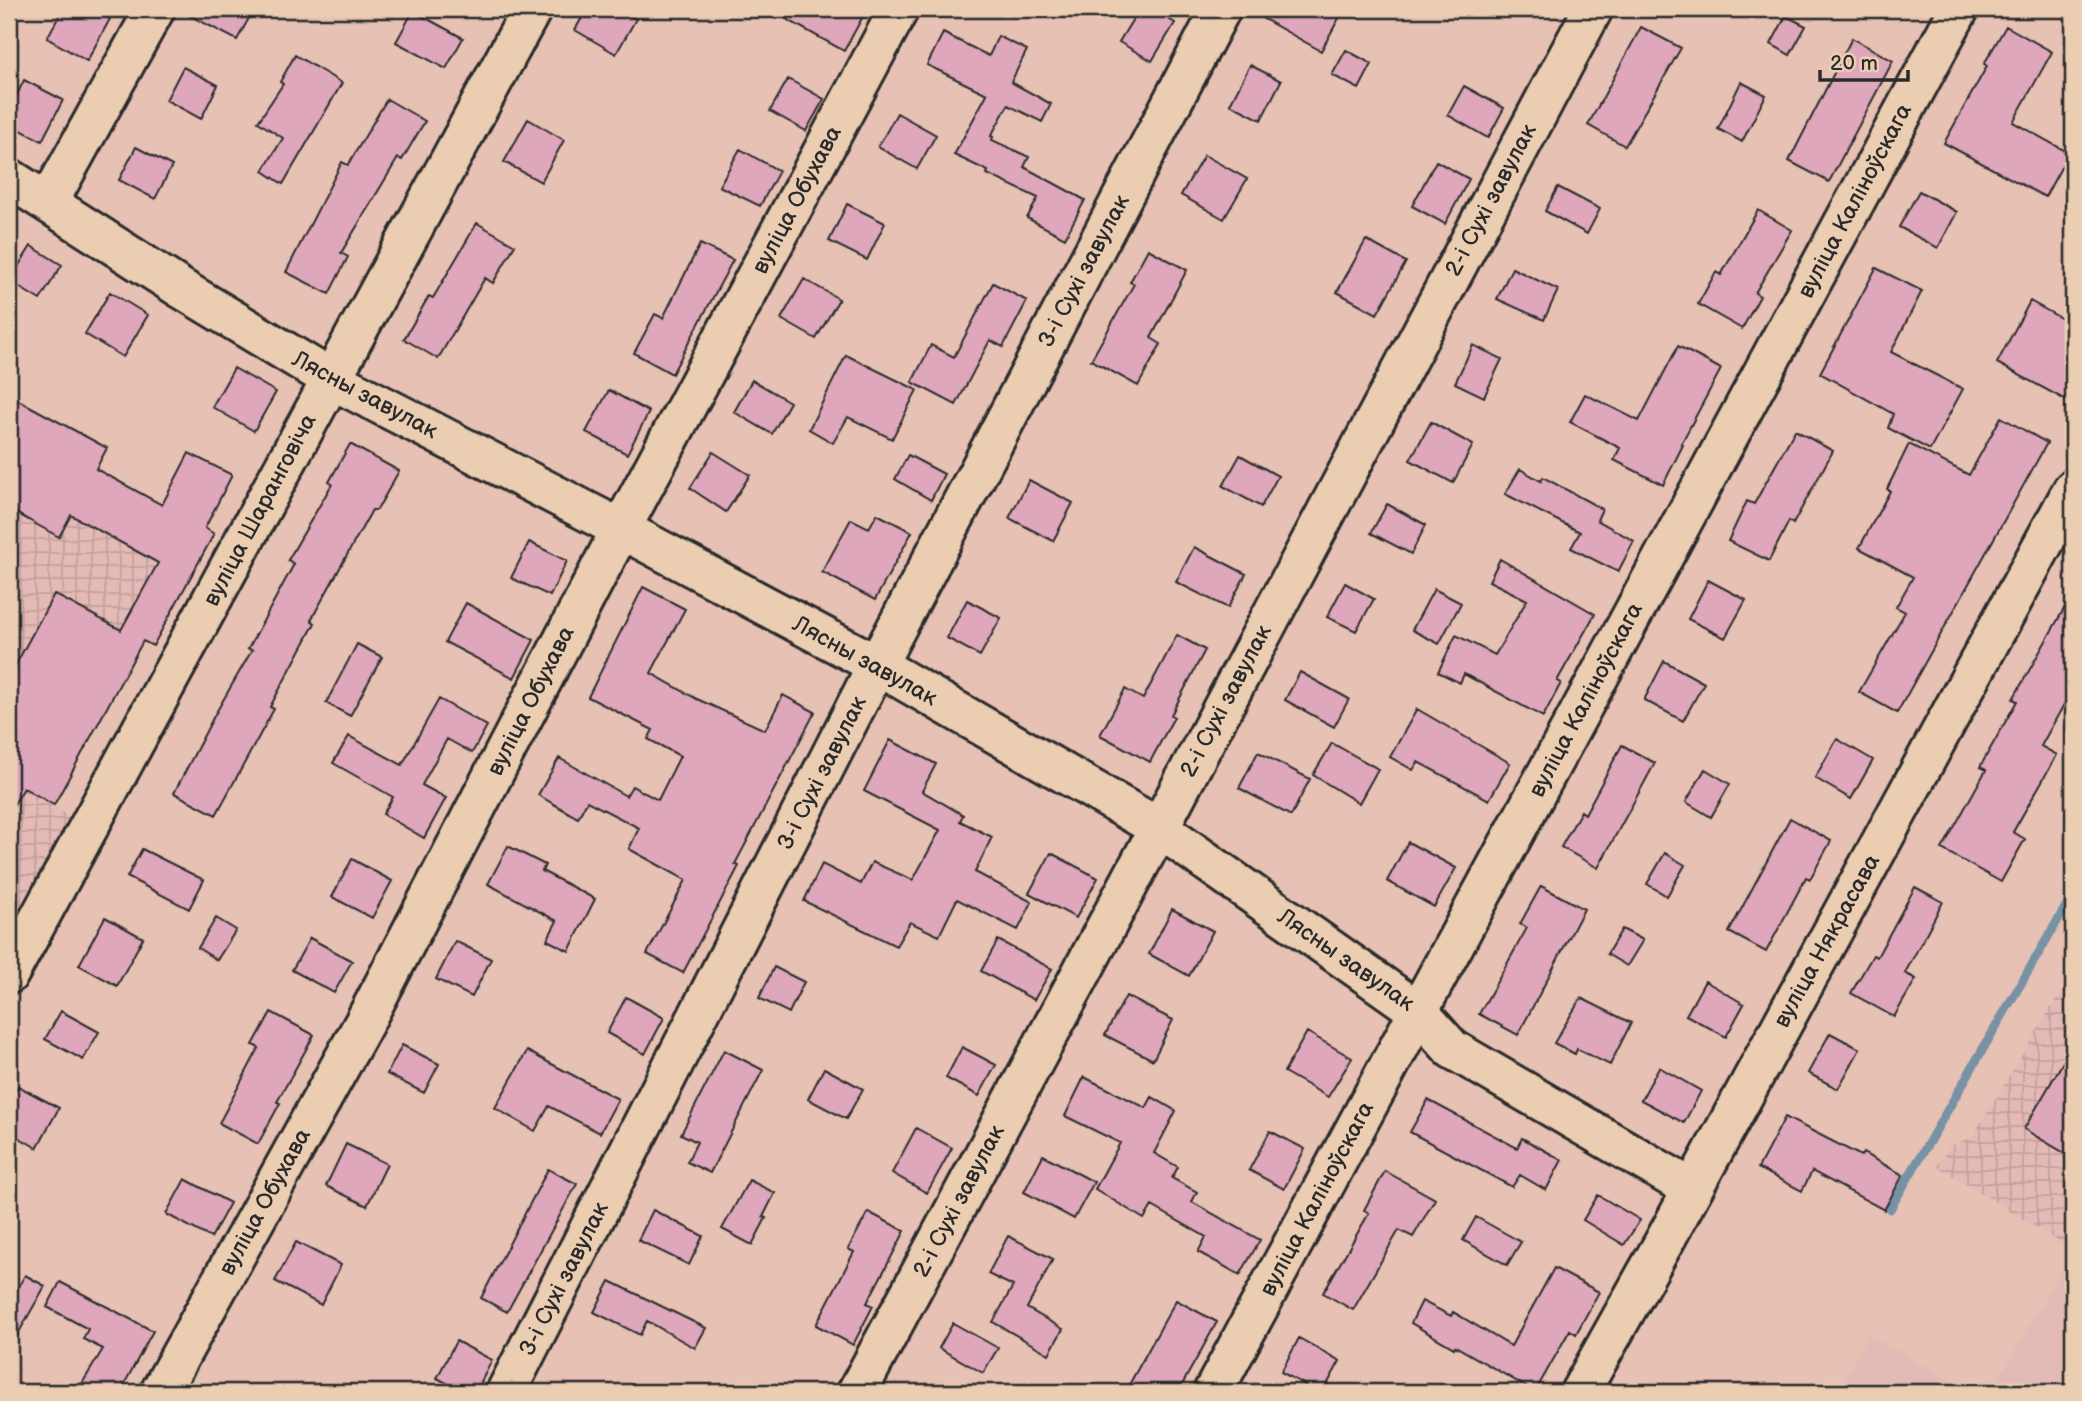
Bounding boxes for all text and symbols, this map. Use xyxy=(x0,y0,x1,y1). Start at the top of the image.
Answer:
scale bar xyxy=(1820,38,1907,82)
text: 20 m xyxy=(1830,51,1878,76)
street label: вуліца Каліноўскага xyxy=(1792,99,1918,303)
street label: 2-і Сухі завулак xyxy=(1439,118,1543,281)
street label: вуліца Обухава xyxy=(746,121,848,279)
street label: 3-і Сухі завулак xyxy=(1032,189,1136,352)
street label: Лясны завулак xyxy=(287,344,443,445)
street label: вуліца Шаранговіча xyxy=(197,409,323,611)
street label: вуліца Каліноўскага xyxy=(1523,598,1649,802)
street label: Лясны завулак xyxy=(787,609,943,713)
street label: 2-і Сухі завулак xyxy=(1174,619,1278,782)
street label: вуліца Обухава xyxy=(481,621,581,780)
street label: 3-і Сухі завулак xyxy=(771,691,873,855)
street label: вуліца Някрасава xyxy=(1768,849,1886,1033)
street label: Лясны завулак xyxy=(1271,902,1420,1018)
street label: вуліца Каліноўскага xyxy=(1254,1097,1380,1301)
street label: 2-і Сухі завулак xyxy=(907,1119,1011,1282)
street label: вуліца Обухава xyxy=(213,1123,317,1280)
street label: 3-і Сухі завулак xyxy=(513,1197,615,1361)

